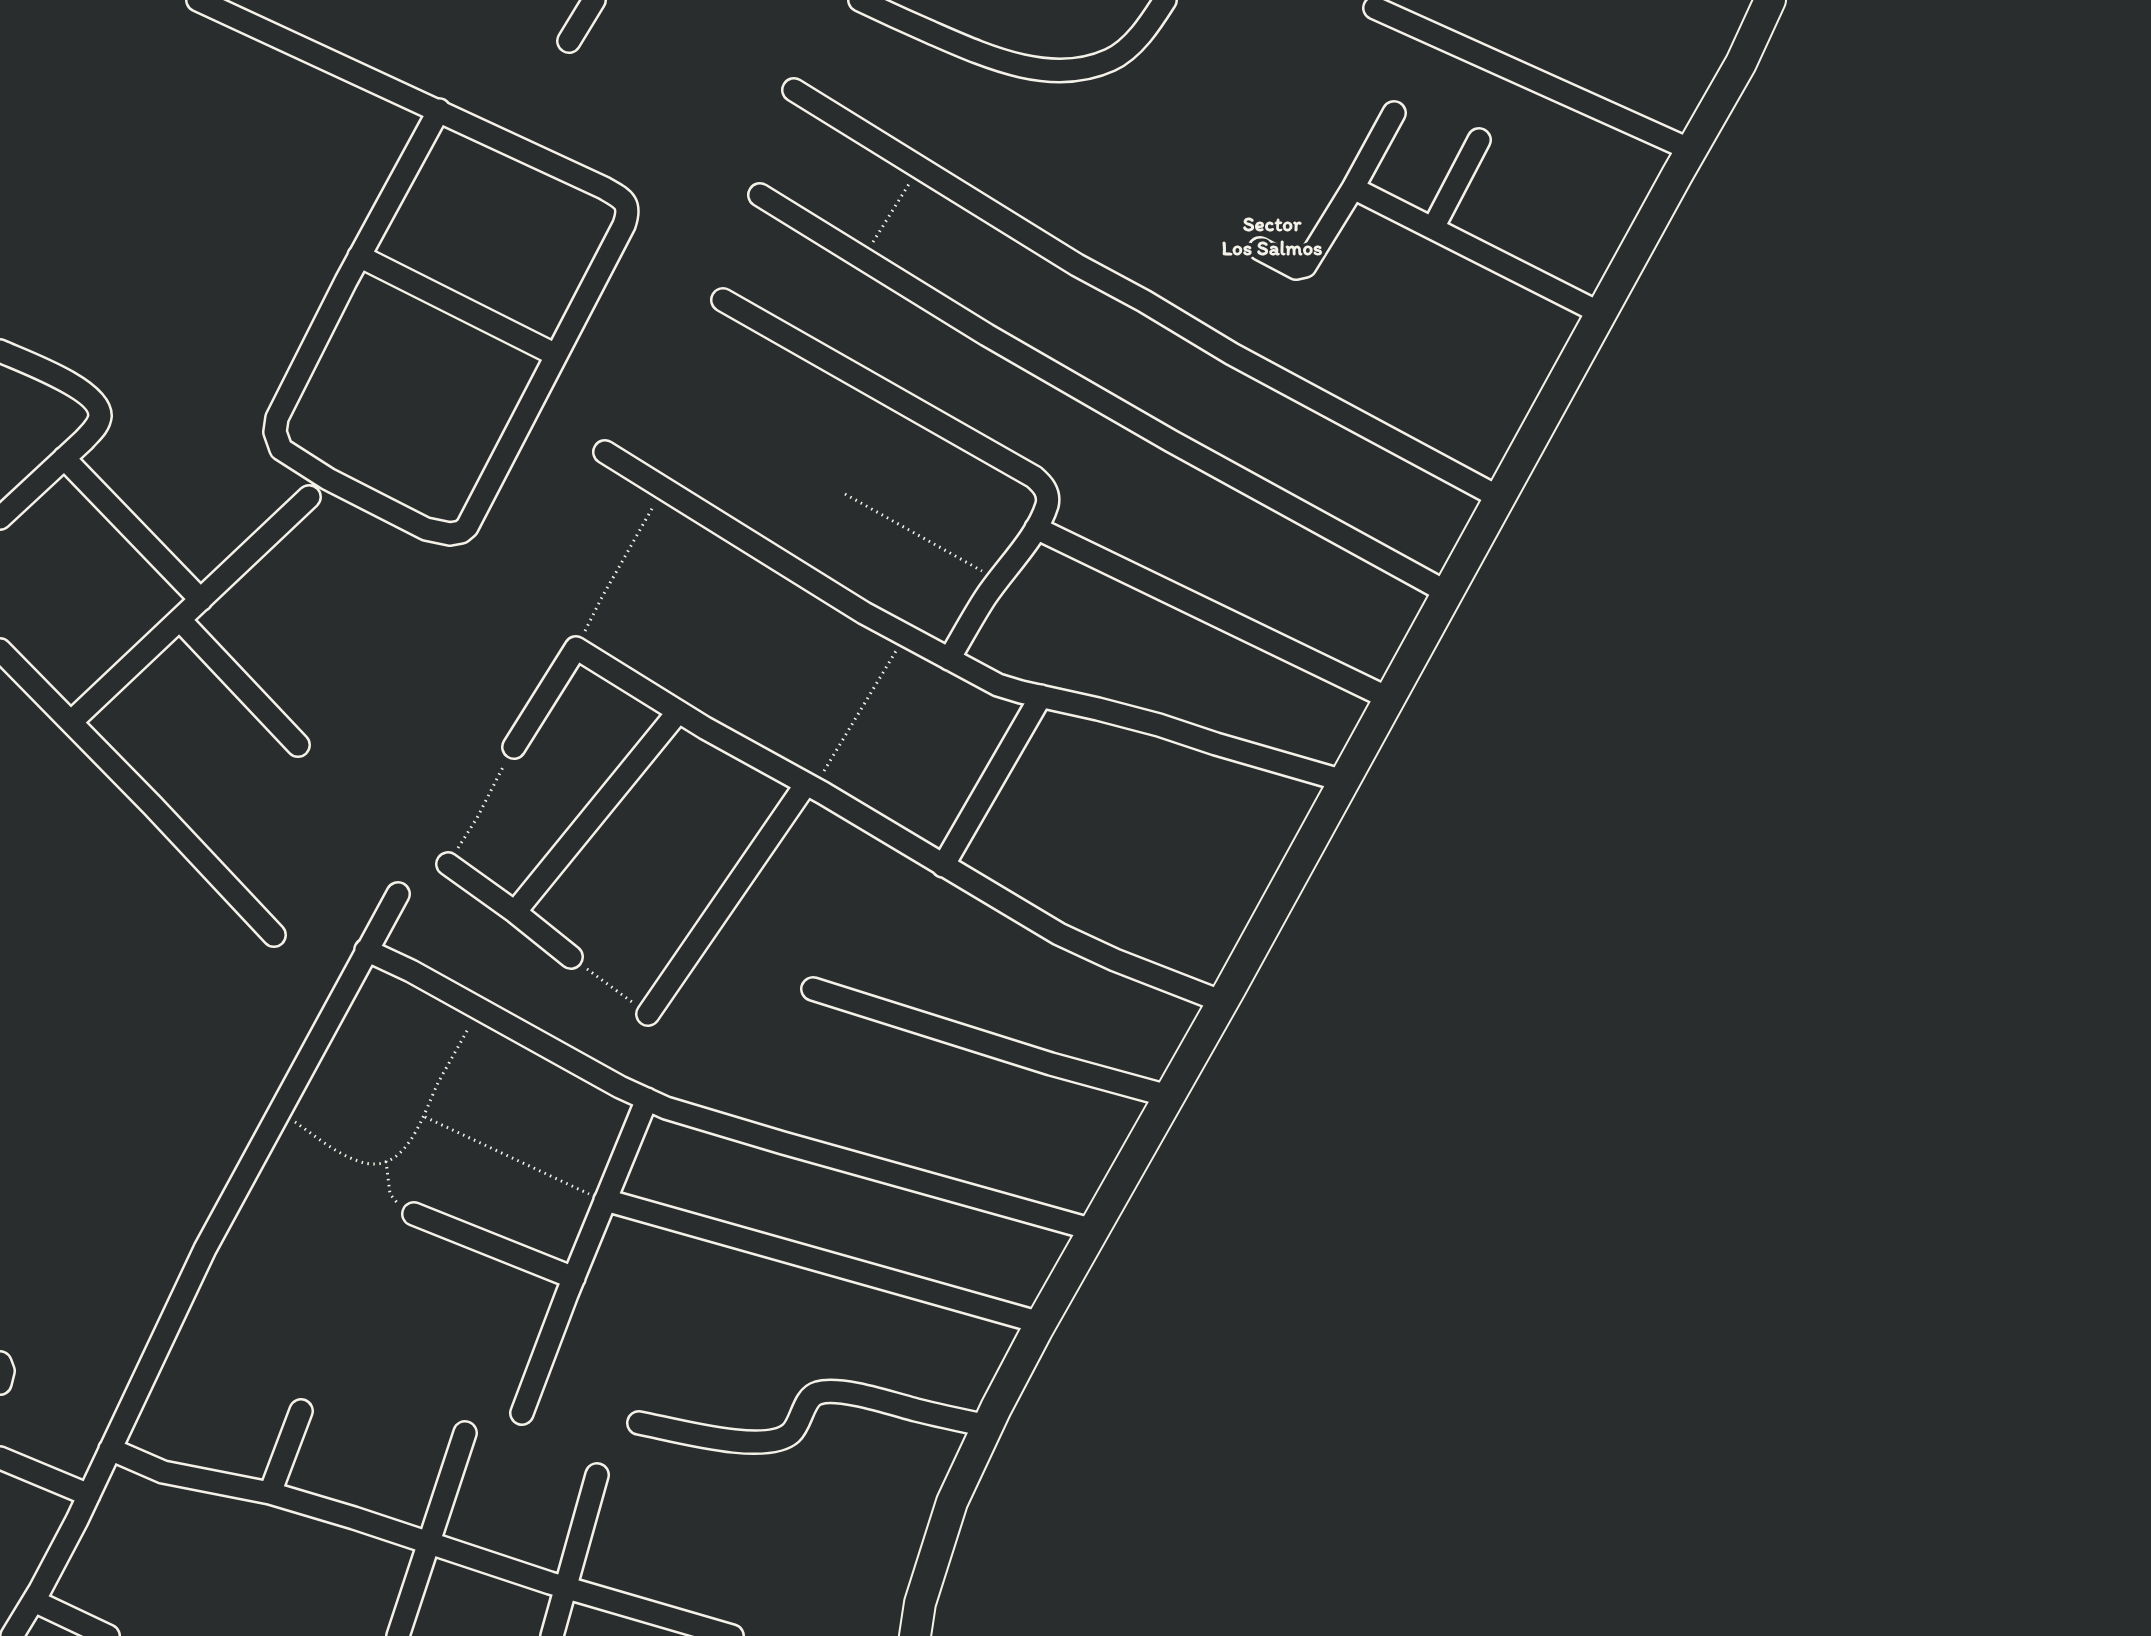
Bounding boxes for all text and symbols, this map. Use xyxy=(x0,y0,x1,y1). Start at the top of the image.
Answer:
district label: Sector Los Salmos xyxy=(1221,213,1323,263)

